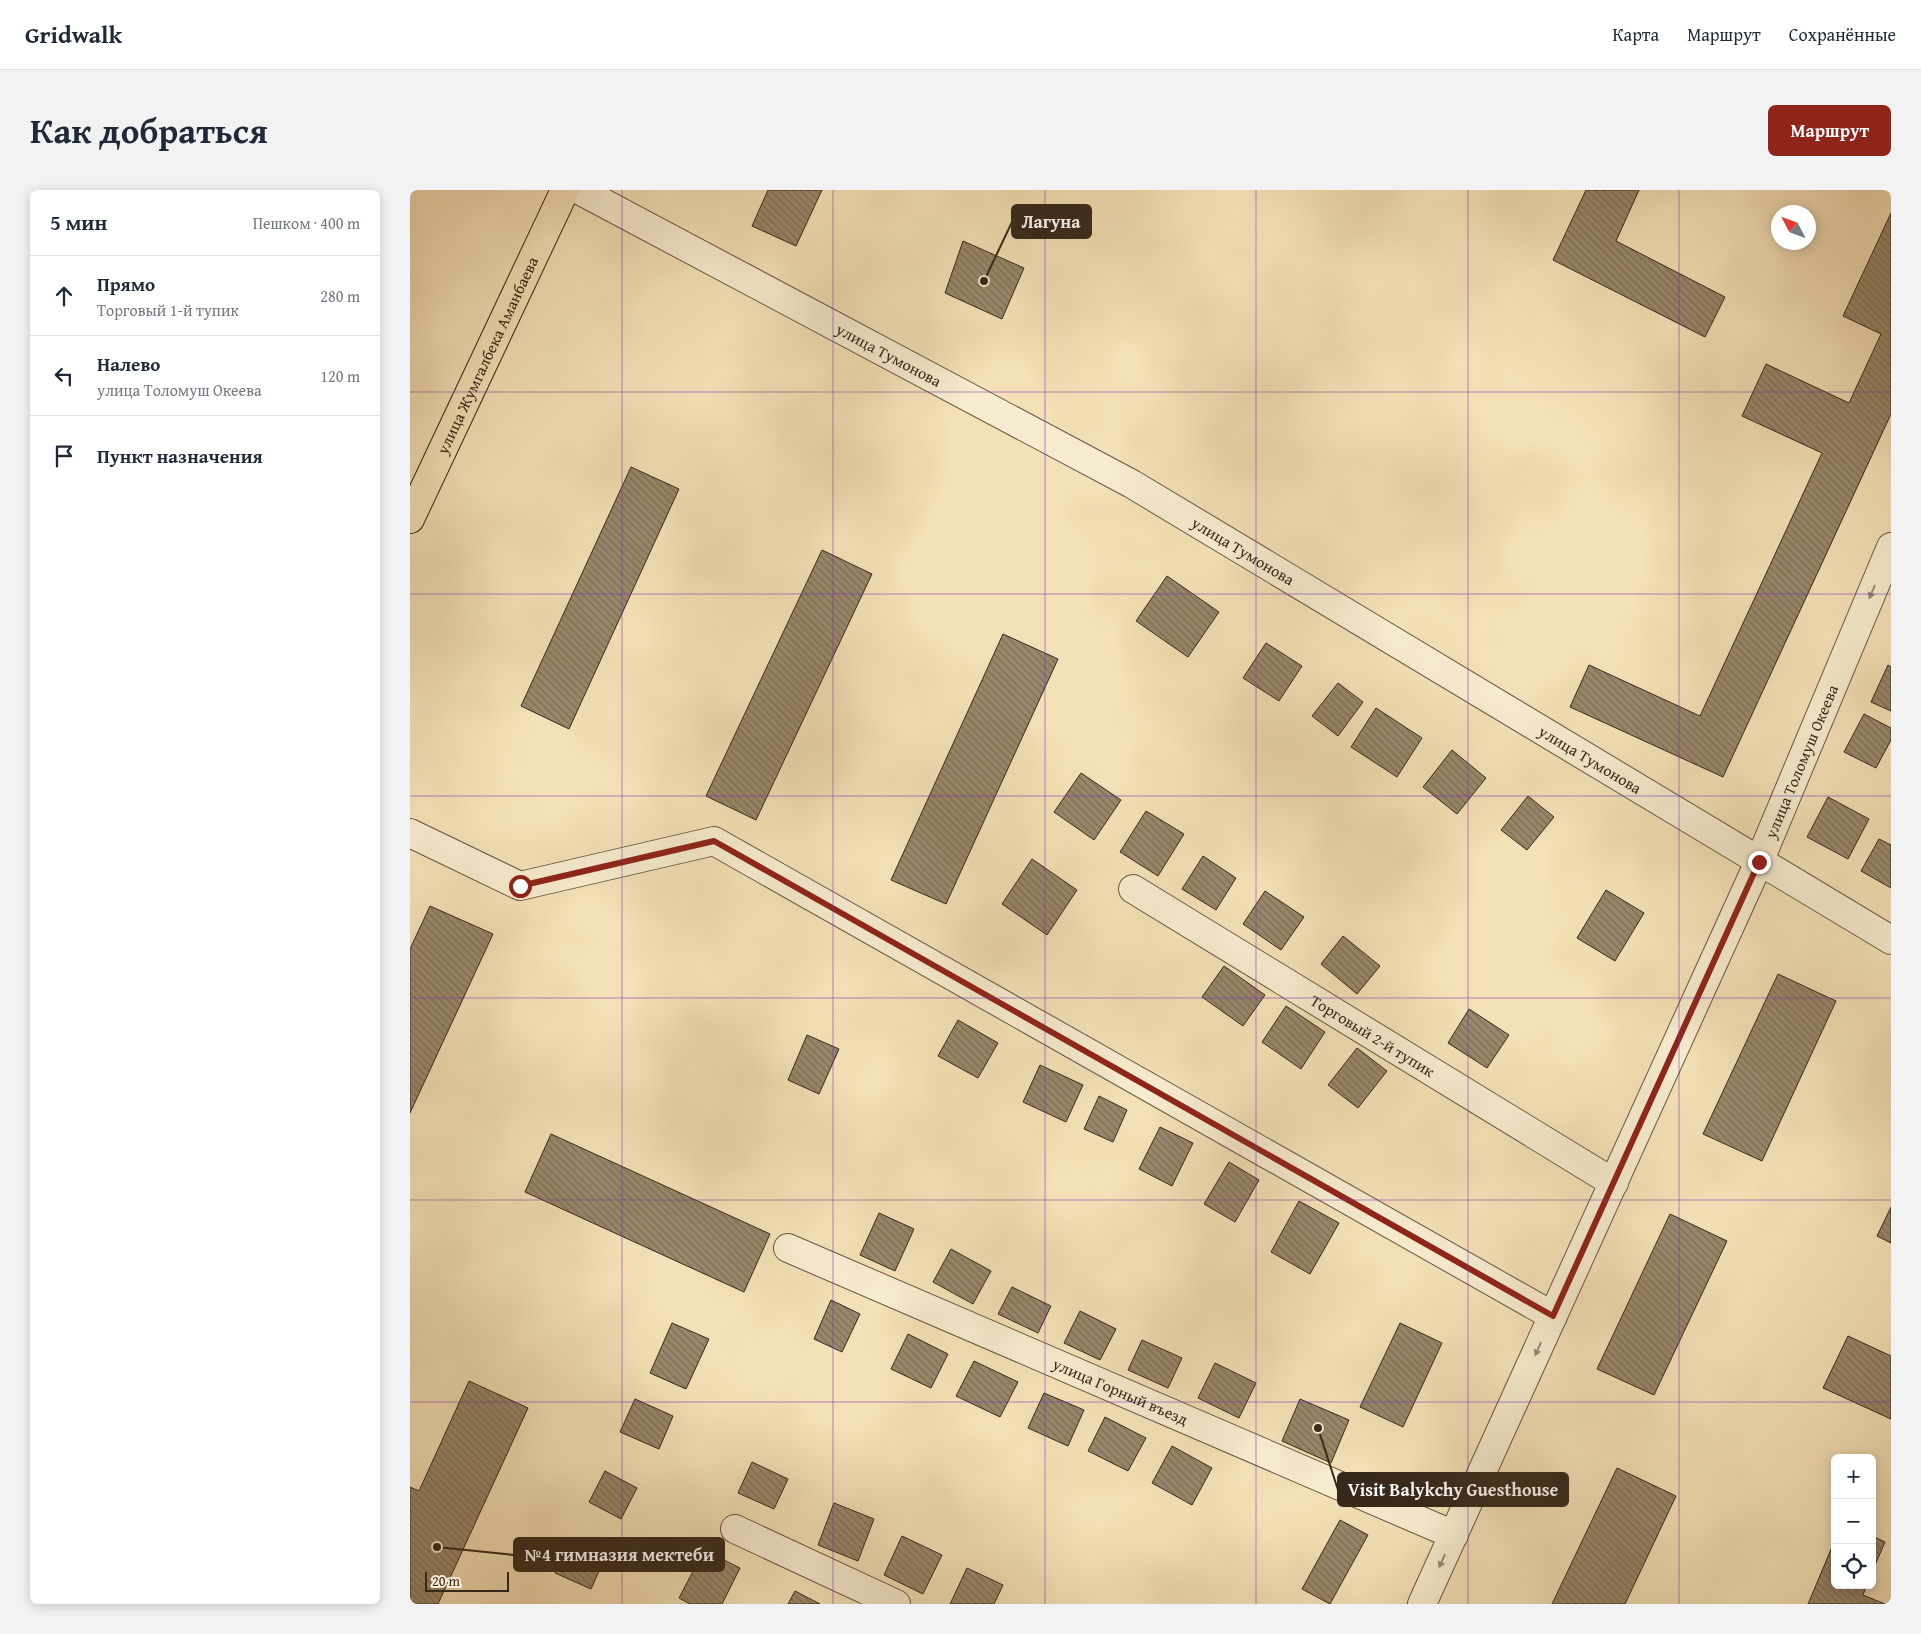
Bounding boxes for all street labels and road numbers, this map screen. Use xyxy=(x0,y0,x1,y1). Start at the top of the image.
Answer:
street label: улица Жумгалбека Аманбаева xyxy=(430,252,544,459)
street label: улица Тумонова xyxy=(831,316,946,393)
street label: улица Тумонова xyxy=(1186,510,1300,591)
street label: улица Толомуш Океева xyxy=(1758,680,1844,843)
street label: улица Тумонова xyxy=(1533,719,1647,800)
street label: Торговый 2-й тупик xyxy=(1306,988,1440,1083)
street label: улица Горный въезд xyxy=(1048,1351,1192,1431)

